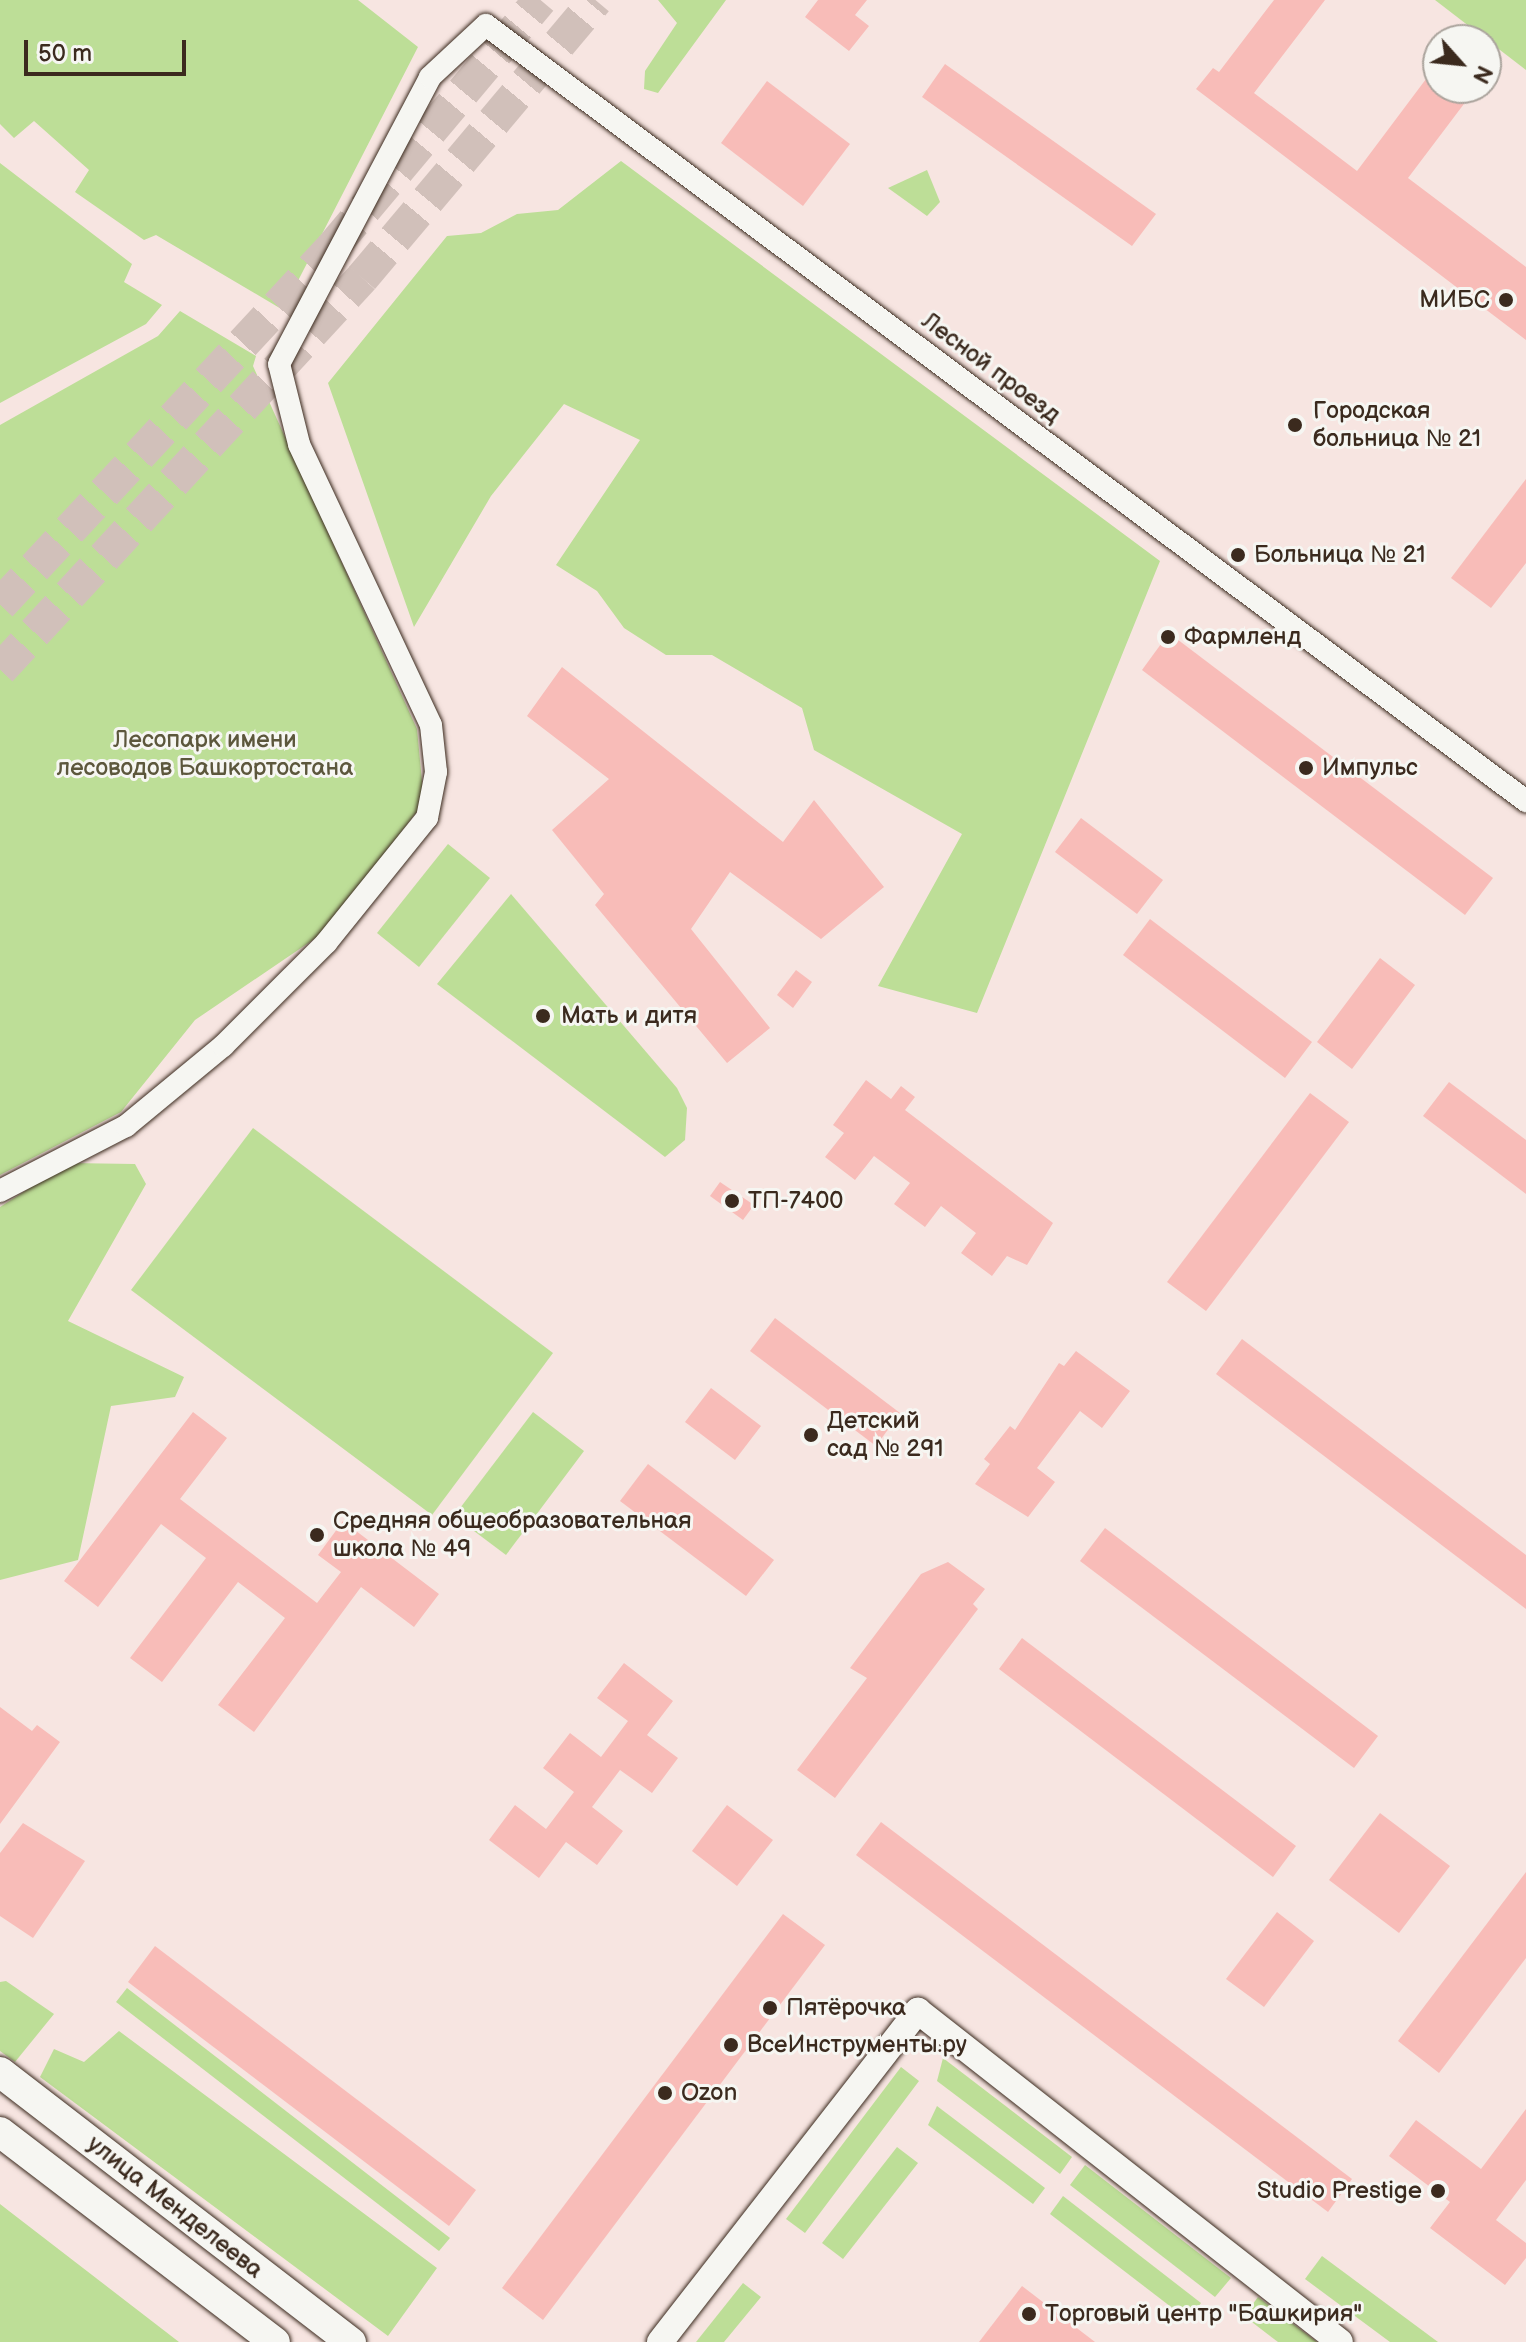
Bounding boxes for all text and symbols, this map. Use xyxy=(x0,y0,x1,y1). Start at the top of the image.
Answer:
scale bar xyxy=(28,24,190,74)
north arrow xyxy=(1422,24,1502,104)
text: 50 m xyxy=(38,39,92,68)
text: N xyxy=(1466,61,1498,88)
place label: МИБС xyxy=(1419,286,1490,314)
marker: МИБС xyxy=(1497,291,1515,309)
street label: Лесной проезд xyxy=(916,306,1066,430)
place label: Городская больница № 21 xyxy=(1313,397,1481,453)
marker: Городская больница № 21 xyxy=(1284,414,1306,436)
place label: Больница № 21 xyxy=(1254,541,1426,569)
marker: Больница № 21 xyxy=(1229,546,1247,564)
place label: Фармленд xyxy=(1184,623,1301,651)
marker: Фармленд xyxy=(1159,628,1177,646)
park label: Лесопарк имени лесоводов Башкортостана xyxy=(57,726,353,782)
place label: Импульс xyxy=(1322,754,1418,782)
marker: Импульс xyxy=(1297,759,1315,777)
place label: Мать и дитя xyxy=(561,1002,697,1030)
marker: Мать и дитя xyxy=(532,1005,554,1027)
place label: ТП-7400 xyxy=(748,1187,843,1215)
marker: ТП-7400 xyxy=(723,1192,741,1210)
place label: Детский сад № 291 xyxy=(827,1407,944,1463)
marker: Детский сад № 291 xyxy=(802,1426,820,1444)
place label: Средняя общеобразовательная школа № 49 xyxy=(333,1507,692,1563)
marker: Средняя общеобразовательная школа № 49 xyxy=(308,1526,326,1544)
place label: Пятёрочка xyxy=(786,1994,906,2022)
marker: Пятёрочка xyxy=(761,1999,779,2017)
place label: ВсеИнструменты.ру xyxy=(747,2031,967,2059)
marker: ВсеИнструменты.ру xyxy=(722,2036,740,2054)
place label: Ozon xyxy=(681,2079,737,2107)
marker: Ozon xyxy=(656,2084,674,2102)
street label: улица Менделеева xyxy=(81,2129,269,2285)
place label: Studio Prestige xyxy=(1257,2177,1422,2205)
marker: Studio Prestige xyxy=(1429,2182,1447,2200)
place label: Торговый центр "Башкирия" xyxy=(1045,2300,1362,2328)
marker: Торговый центр "Башкирия" xyxy=(1020,2305,1038,2323)

